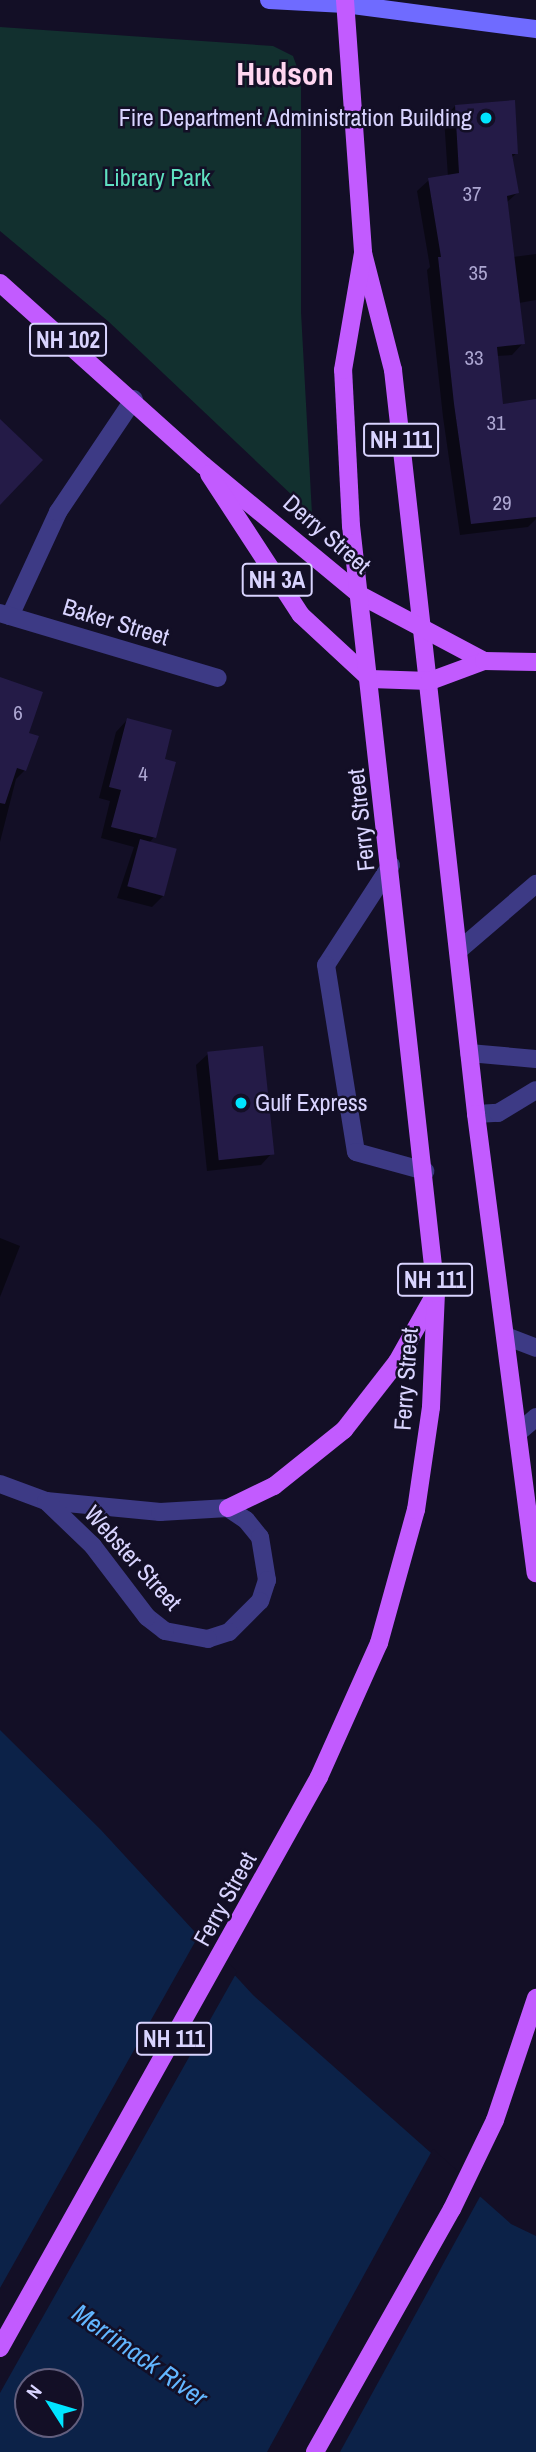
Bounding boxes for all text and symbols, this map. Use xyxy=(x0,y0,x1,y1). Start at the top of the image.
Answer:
district label: Hudson xyxy=(236,55,334,93)
place label: Fire Department Administration Building xyxy=(118,104,472,132)
marker: Fire Department Administration Building xyxy=(478,110,494,126)
park label: Library Park xyxy=(103,164,211,192)
house number: 37 xyxy=(462,181,482,207)
house number: 35 xyxy=(468,260,488,286)
road number: NH 102 xyxy=(28,320,108,360)
house number: 33 xyxy=(464,345,484,371)
house number: 31 xyxy=(486,410,506,436)
road number: NH 111 xyxy=(362,420,440,460)
street label: Derry Street xyxy=(278,488,376,580)
house number: 29 xyxy=(492,490,512,516)
road number: NH 3A xyxy=(240,560,314,600)
street label: Baker Street xyxy=(59,592,173,652)
house number: 6 xyxy=(13,700,23,726)
house number: 4 xyxy=(138,761,148,787)
street label: Ferry Street xyxy=(341,767,381,873)
place label: Gulf Express xyxy=(255,1089,368,1117)
marker: Gulf Express xyxy=(233,1095,249,1111)
road number: NH 111 xyxy=(396,1260,474,1300)
street label: Ferry Street xyxy=(388,1327,424,1431)
street label: Webster Street xyxy=(78,1500,188,1616)
street label: Ferry Street xyxy=(187,1847,263,1951)
road number: NH 111 xyxy=(136,2020,212,2058)
water label: Merrimack River xyxy=(67,2297,213,2413)
north arrow xyxy=(14,2368,84,2438)
text: N xyxy=(20,2379,48,2404)

